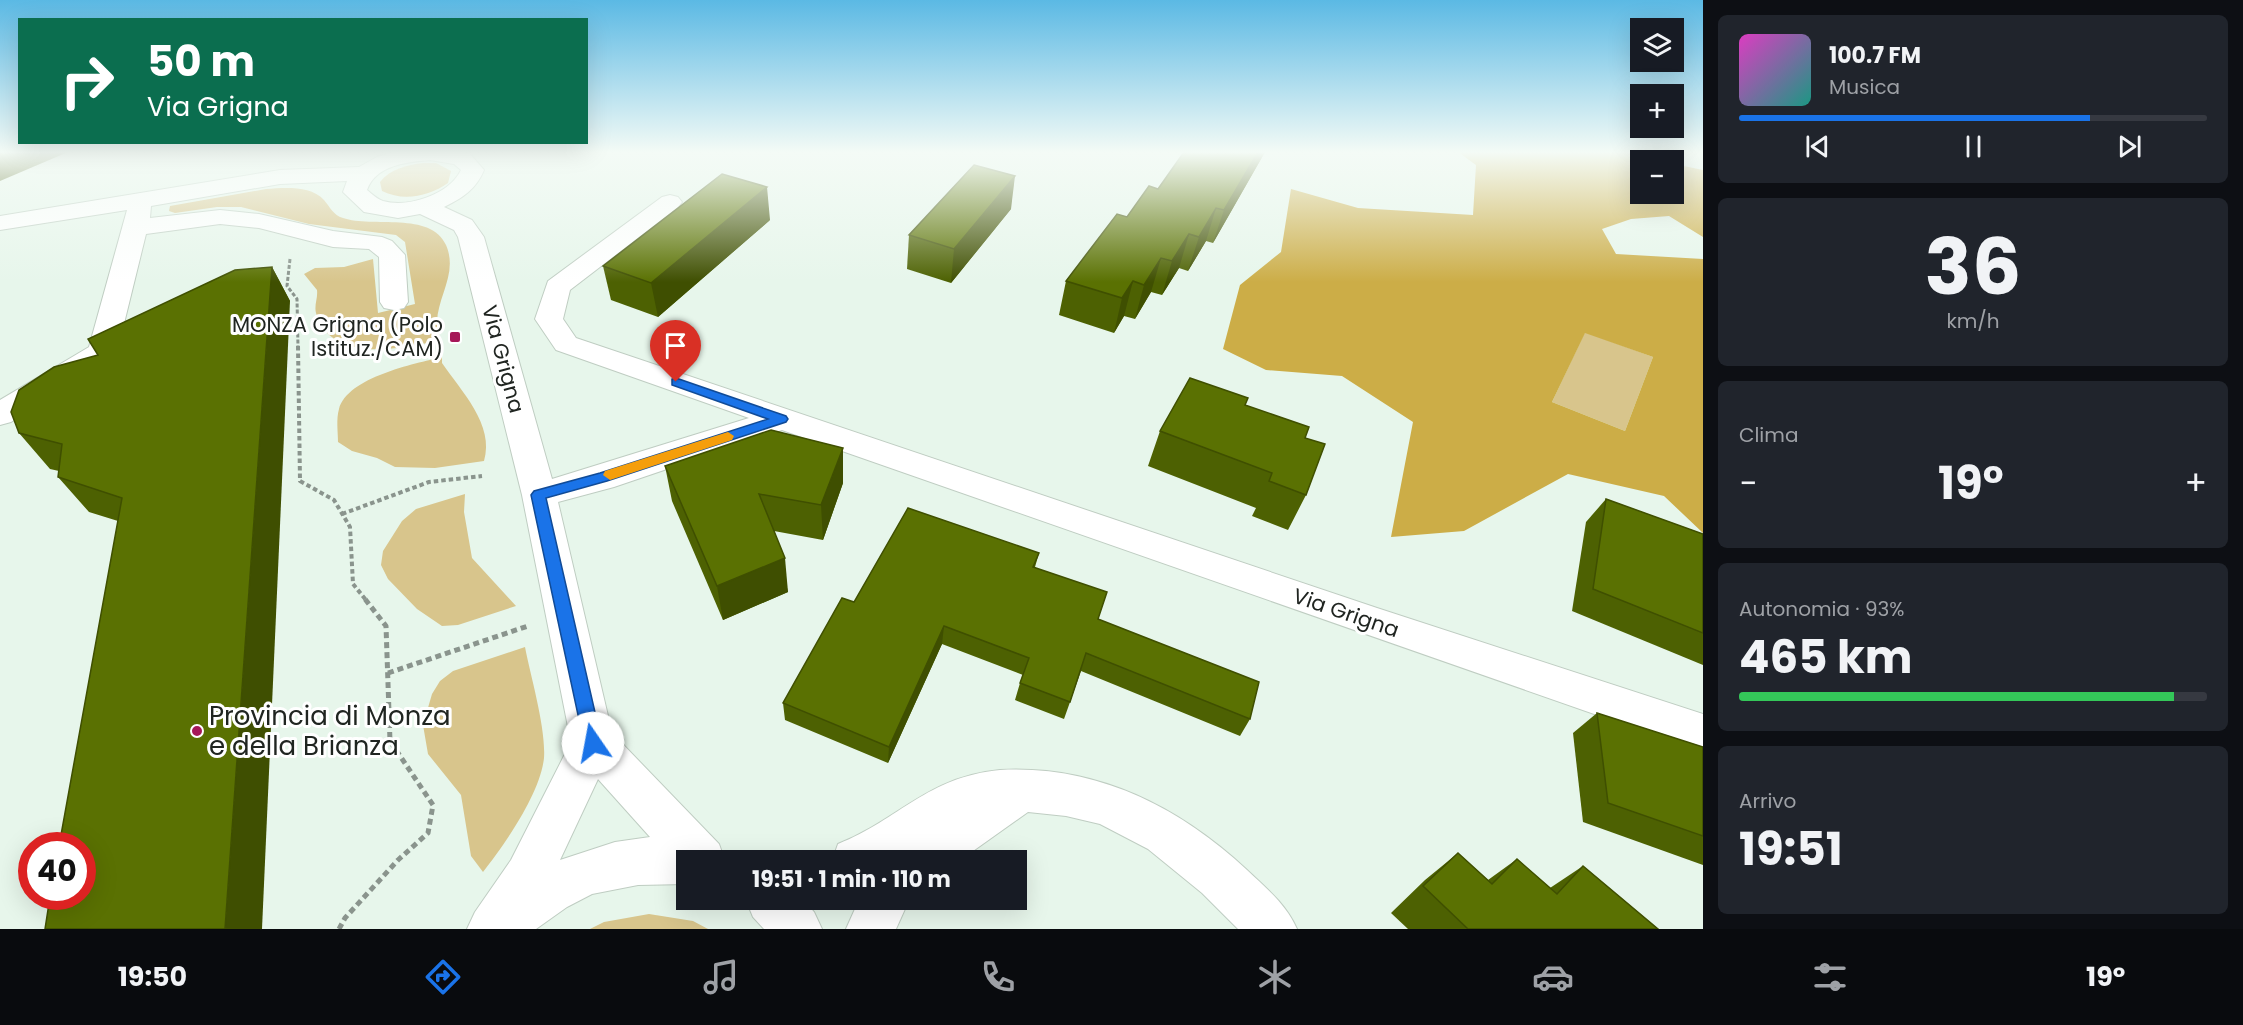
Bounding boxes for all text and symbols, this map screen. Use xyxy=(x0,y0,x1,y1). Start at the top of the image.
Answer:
map controls xyxy=(1630,18,1684,204)
button: layers xyxy=(1630,18,1684,72)
text: 50 m xyxy=(147,32,255,91)
text: 100.7 FM xyxy=(1829,40,1921,71)
icon: right xyxy=(48,42,126,120)
text: Musica xyxy=(1829,73,1900,101)
button: + xyxy=(1630,84,1684,138)
text: Via Grigna xyxy=(147,88,289,125)
icon: previous xyxy=(1801,130,1834,163)
icon: pause xyxy=(1957,130,1990,163)
icon: next xyxy=(2113,130,2146,163)
button: − xyxy=(1630,150,1684,204)
text: 36 xyxy=(1925,212,2021,321)
street label: Via Grigna xyxy=(475,302,532,416)
text: km/h xyxy=(1946,307,2000,335)
place label: MONZA Grigna (Polo Istituz./CAM) xyxy=(232,310,443,363)
pin xyxy=(650,320,701,382)
icon: arrive xyxy=(659,329,692,362)
marker: MONZA Grigna (Polo Istituz./CAM) xyxy=(448,330,462,344)
text: Clima xyxy=(1739,421,1798,449)
text: 19° xyxy=(1938,452,2004,515)
text: − xyxy=(1739,460,1757,507)
text: + xyxy=(2184,460,2207,507)
street label: Via Grigna xyxy=(1289,581,1403,644)
text: Autonomia · 93% xyxy=(1739,595,1904,623)
text: 465 km xyxy=(1739,626,1912,689)
place label: Provincia di Monza e della Brianza xyxy=(209,698,451,764)
position arrow xyxy=(561,711,625,775)
marker: Provincia di Monza e della Brianza xyxy=(190,724,204,738)
text: Arrivo xyxy=(1739,787,1796,815)
text: 19:51 xyxy=(1739,818,1843,881)
speed limit sign: 40 xyxy=(18,832,96,910)
text: 19:51 · 1 min · 110 m xyxy=(752,864,951,895)
icon: directions xyxy=(422,956,464,998)
icon: music xyxy=(700,956,742,998)
icon: phone xyxy=(977,956,1019,998)
icon: climate xyxy=(1254,956,1296,998)
icon: car xyxy=(1532,956,1574,998)
icon: filters xyxy=(1809,956,1851,998)
text: 19:50 xyxy=(118,958,187,995)
text: 19° xyxy=(2086,958,2125,995)

